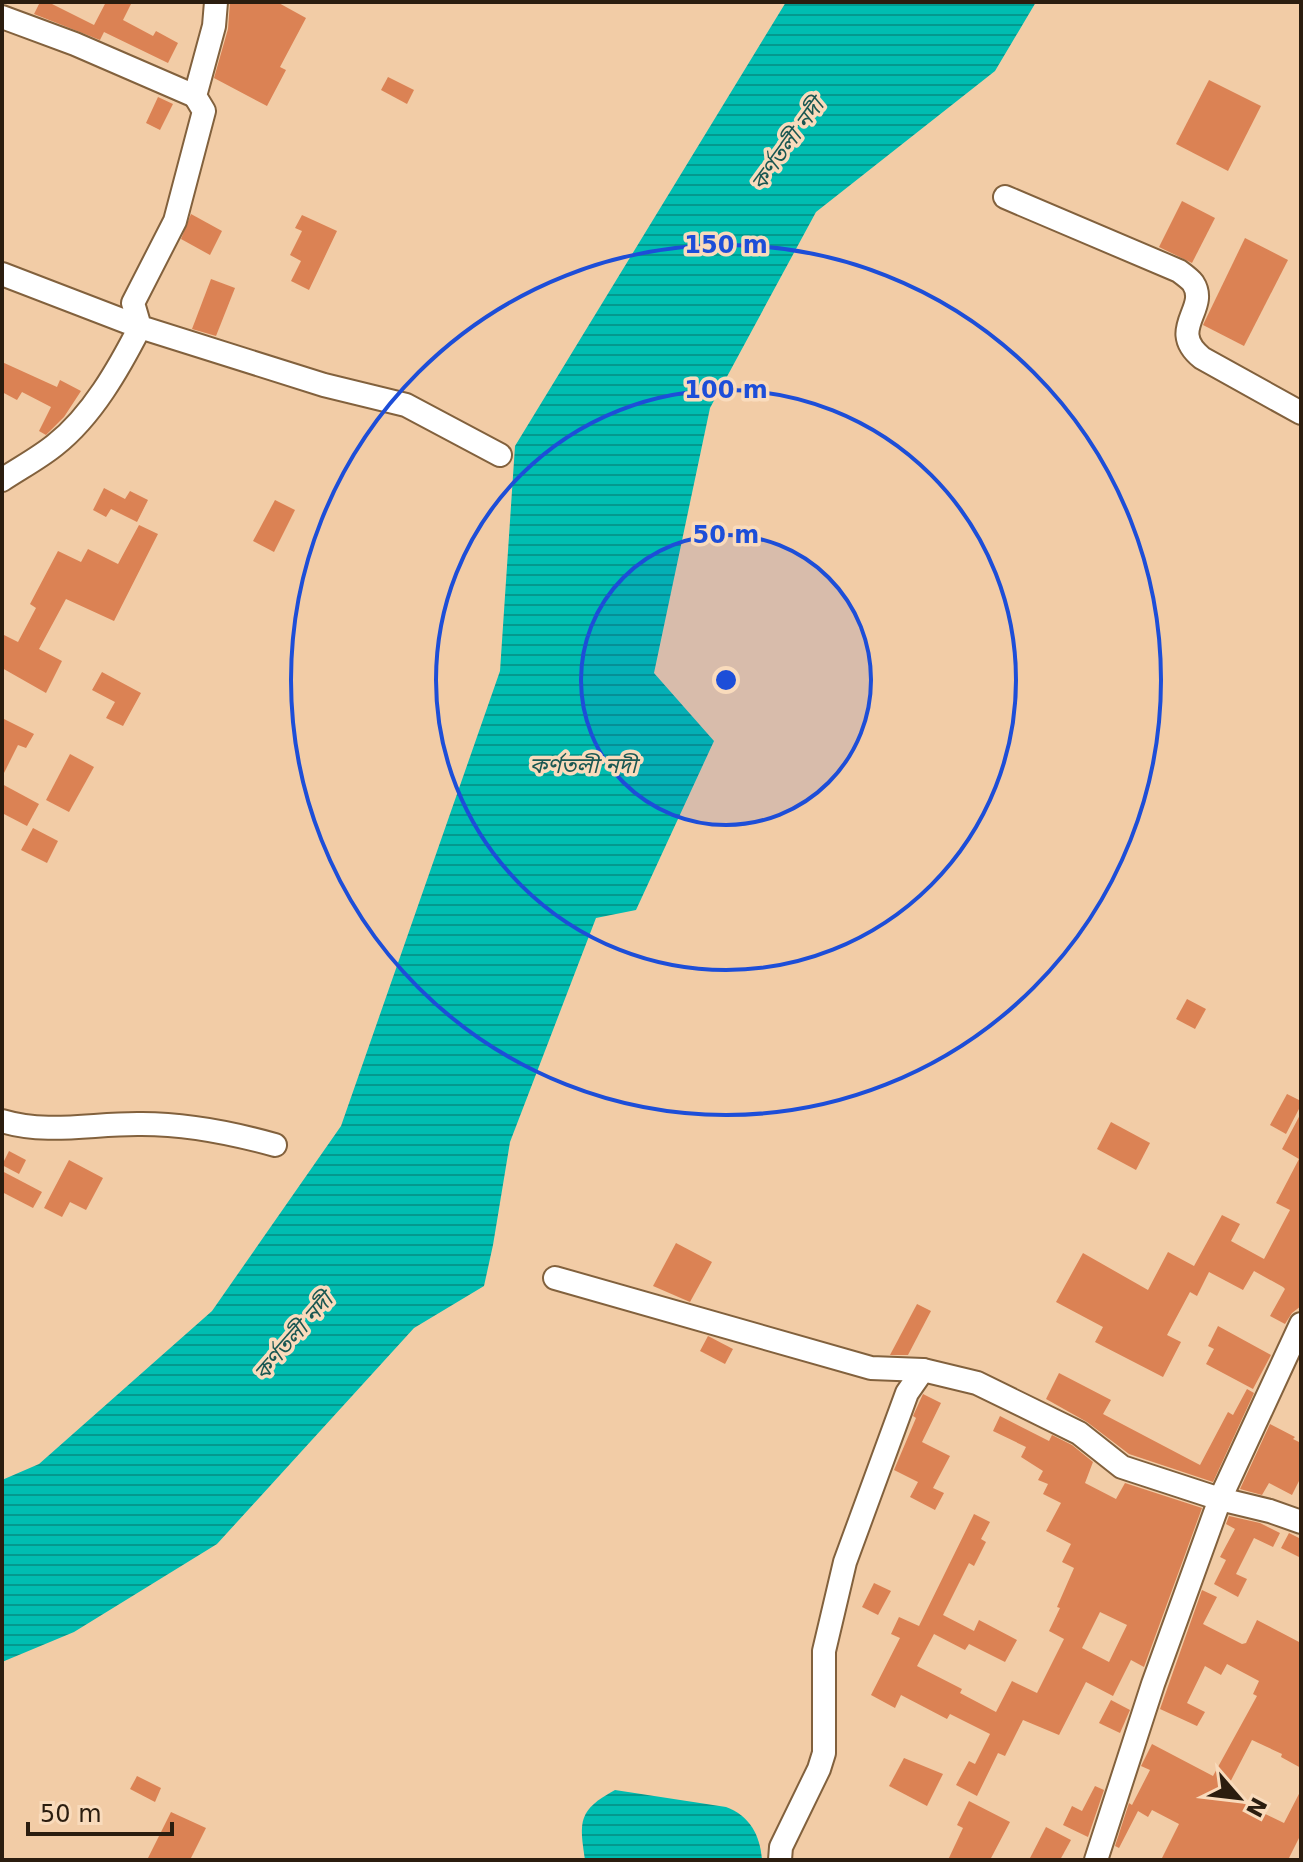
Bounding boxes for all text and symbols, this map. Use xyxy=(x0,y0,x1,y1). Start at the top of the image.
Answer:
water label: কর্ণতলী নদী xyxy=(745,90,831,195)
text: 150 m xyxy=(684,231,768,259)
text: 100 m xyxy=(684,376,768,404)
text: 50 m xyxy=(693,521,759,549)
centre of rings xyxy=(712,666,740,694)
water label: কর্ণতলী নদী xyxy=(529,752,641,778)
water label: কর্ণতলী নদী xyxy=(248,1284,341,1385)
north arrow xyxy=(1199,1758,1279,1838)
scale bar xyxy=(28,1786,172,1836)
text: N xyxy=(1241,1793,1272,1821)
text: 50 m xyxy=(40,1800,102,1828)

